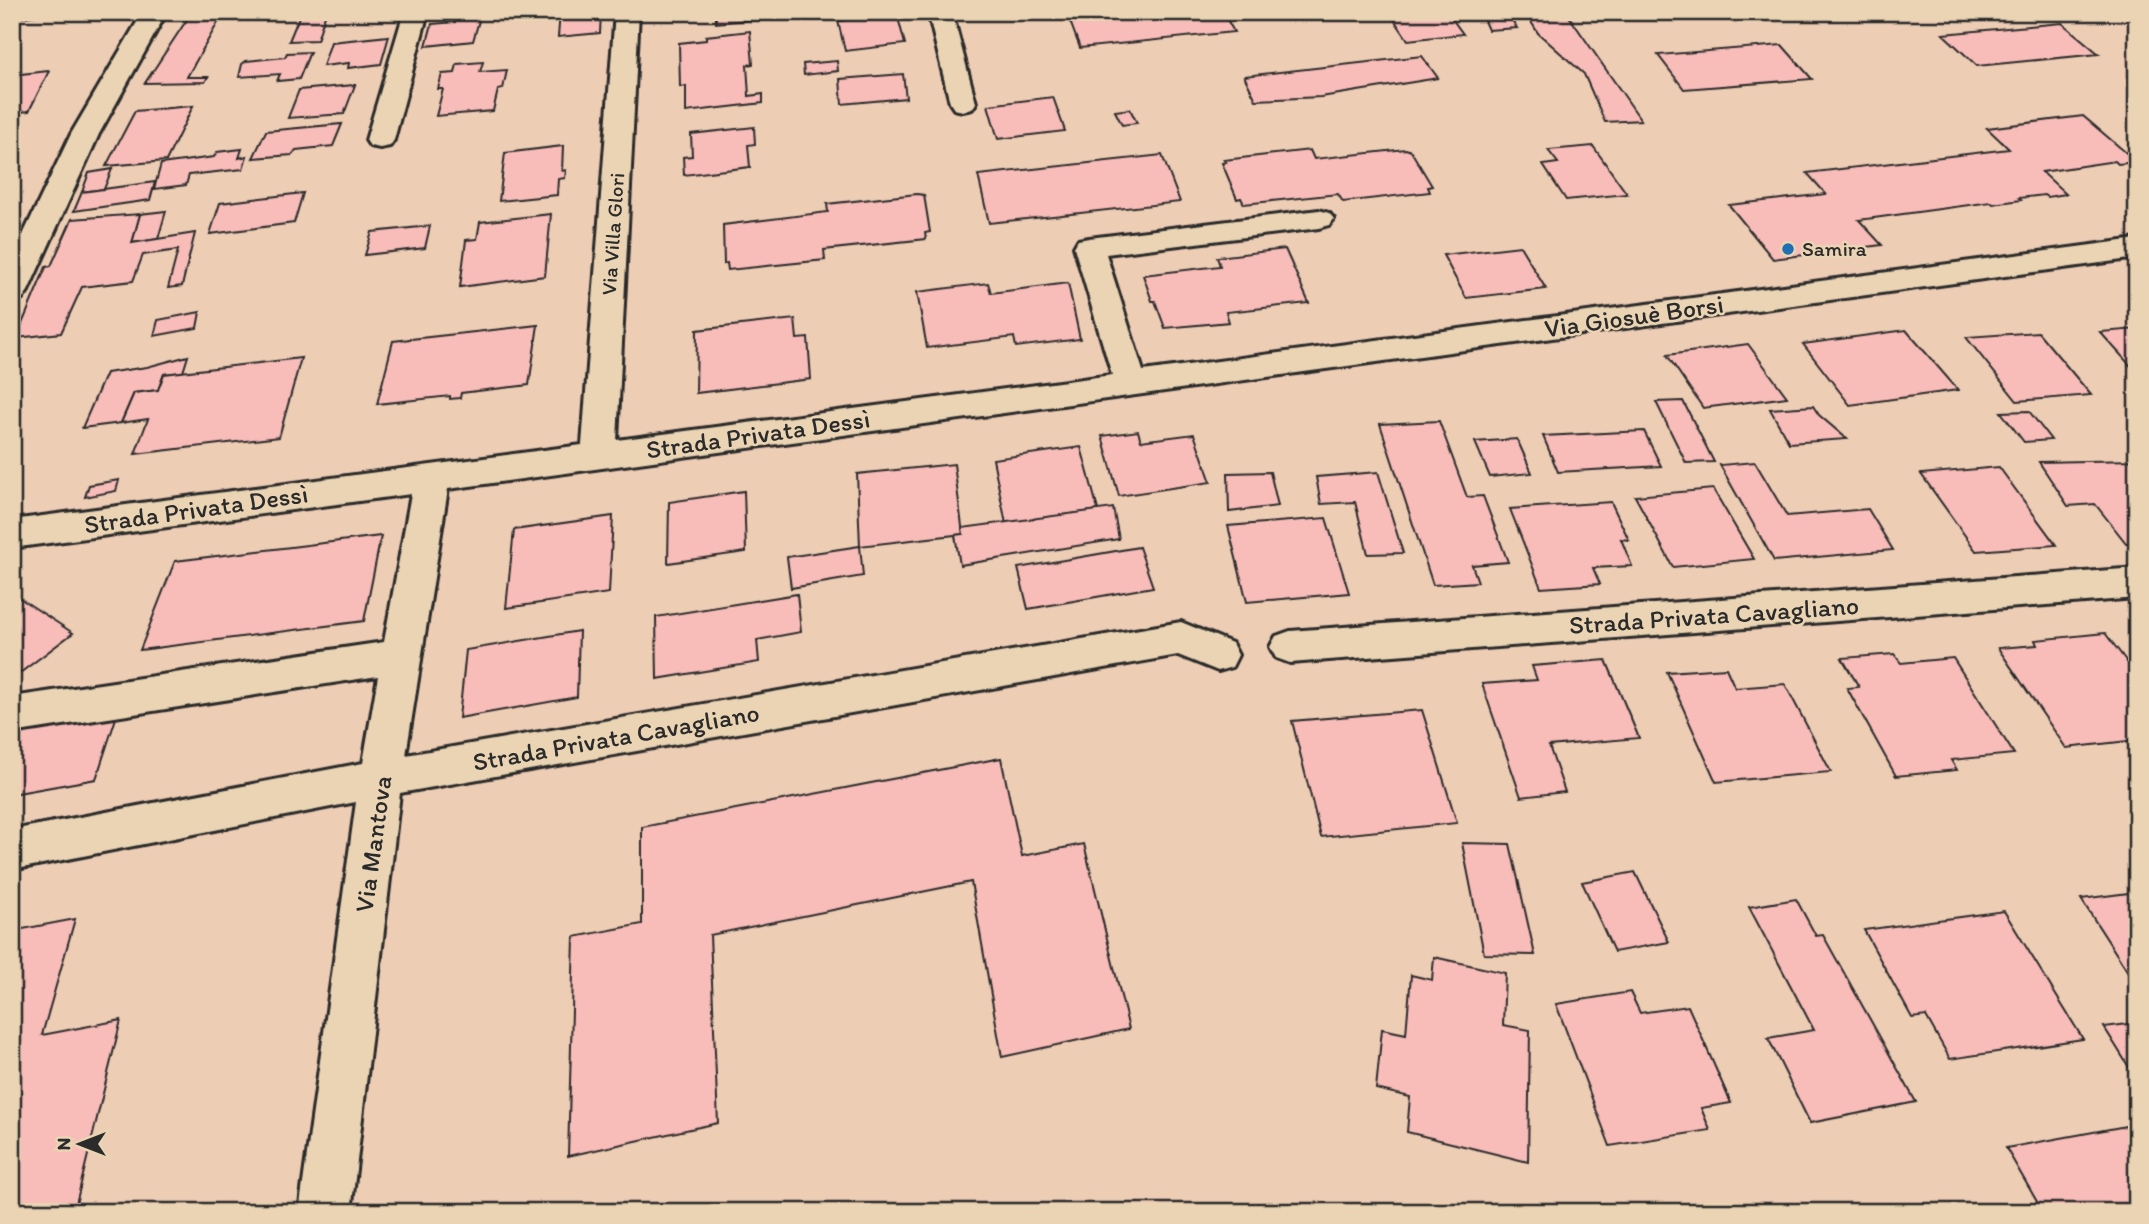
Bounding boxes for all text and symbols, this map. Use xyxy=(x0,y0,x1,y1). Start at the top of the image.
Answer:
street label: Via Villa Glori xyxy=(596,172,629,296)
place label: Samira xyxy=(1802,236,1867,261)
marker: Samira xyxy=(1780,241,1796,257)
street label: Via Giosuè Borsi xyxy=(1542,288,1726,344)
street label: Strada Privata Dessì xyxy=(644,402,872,466)
street label: Strada Privata Dessì xyxy=(82,477,310,541)
street label: Strada Privata Cavagliano xyxy=(1568,589,1860,641)
street label: Strada Privata Cavagliano xyxy=(470,696,762,778)
street label: Via Mantova xyxy=(348,773,398,914)
north arrow xyxy=(46,1108,116,1178)
text: N xyxy=(52,1138,75,1150)

